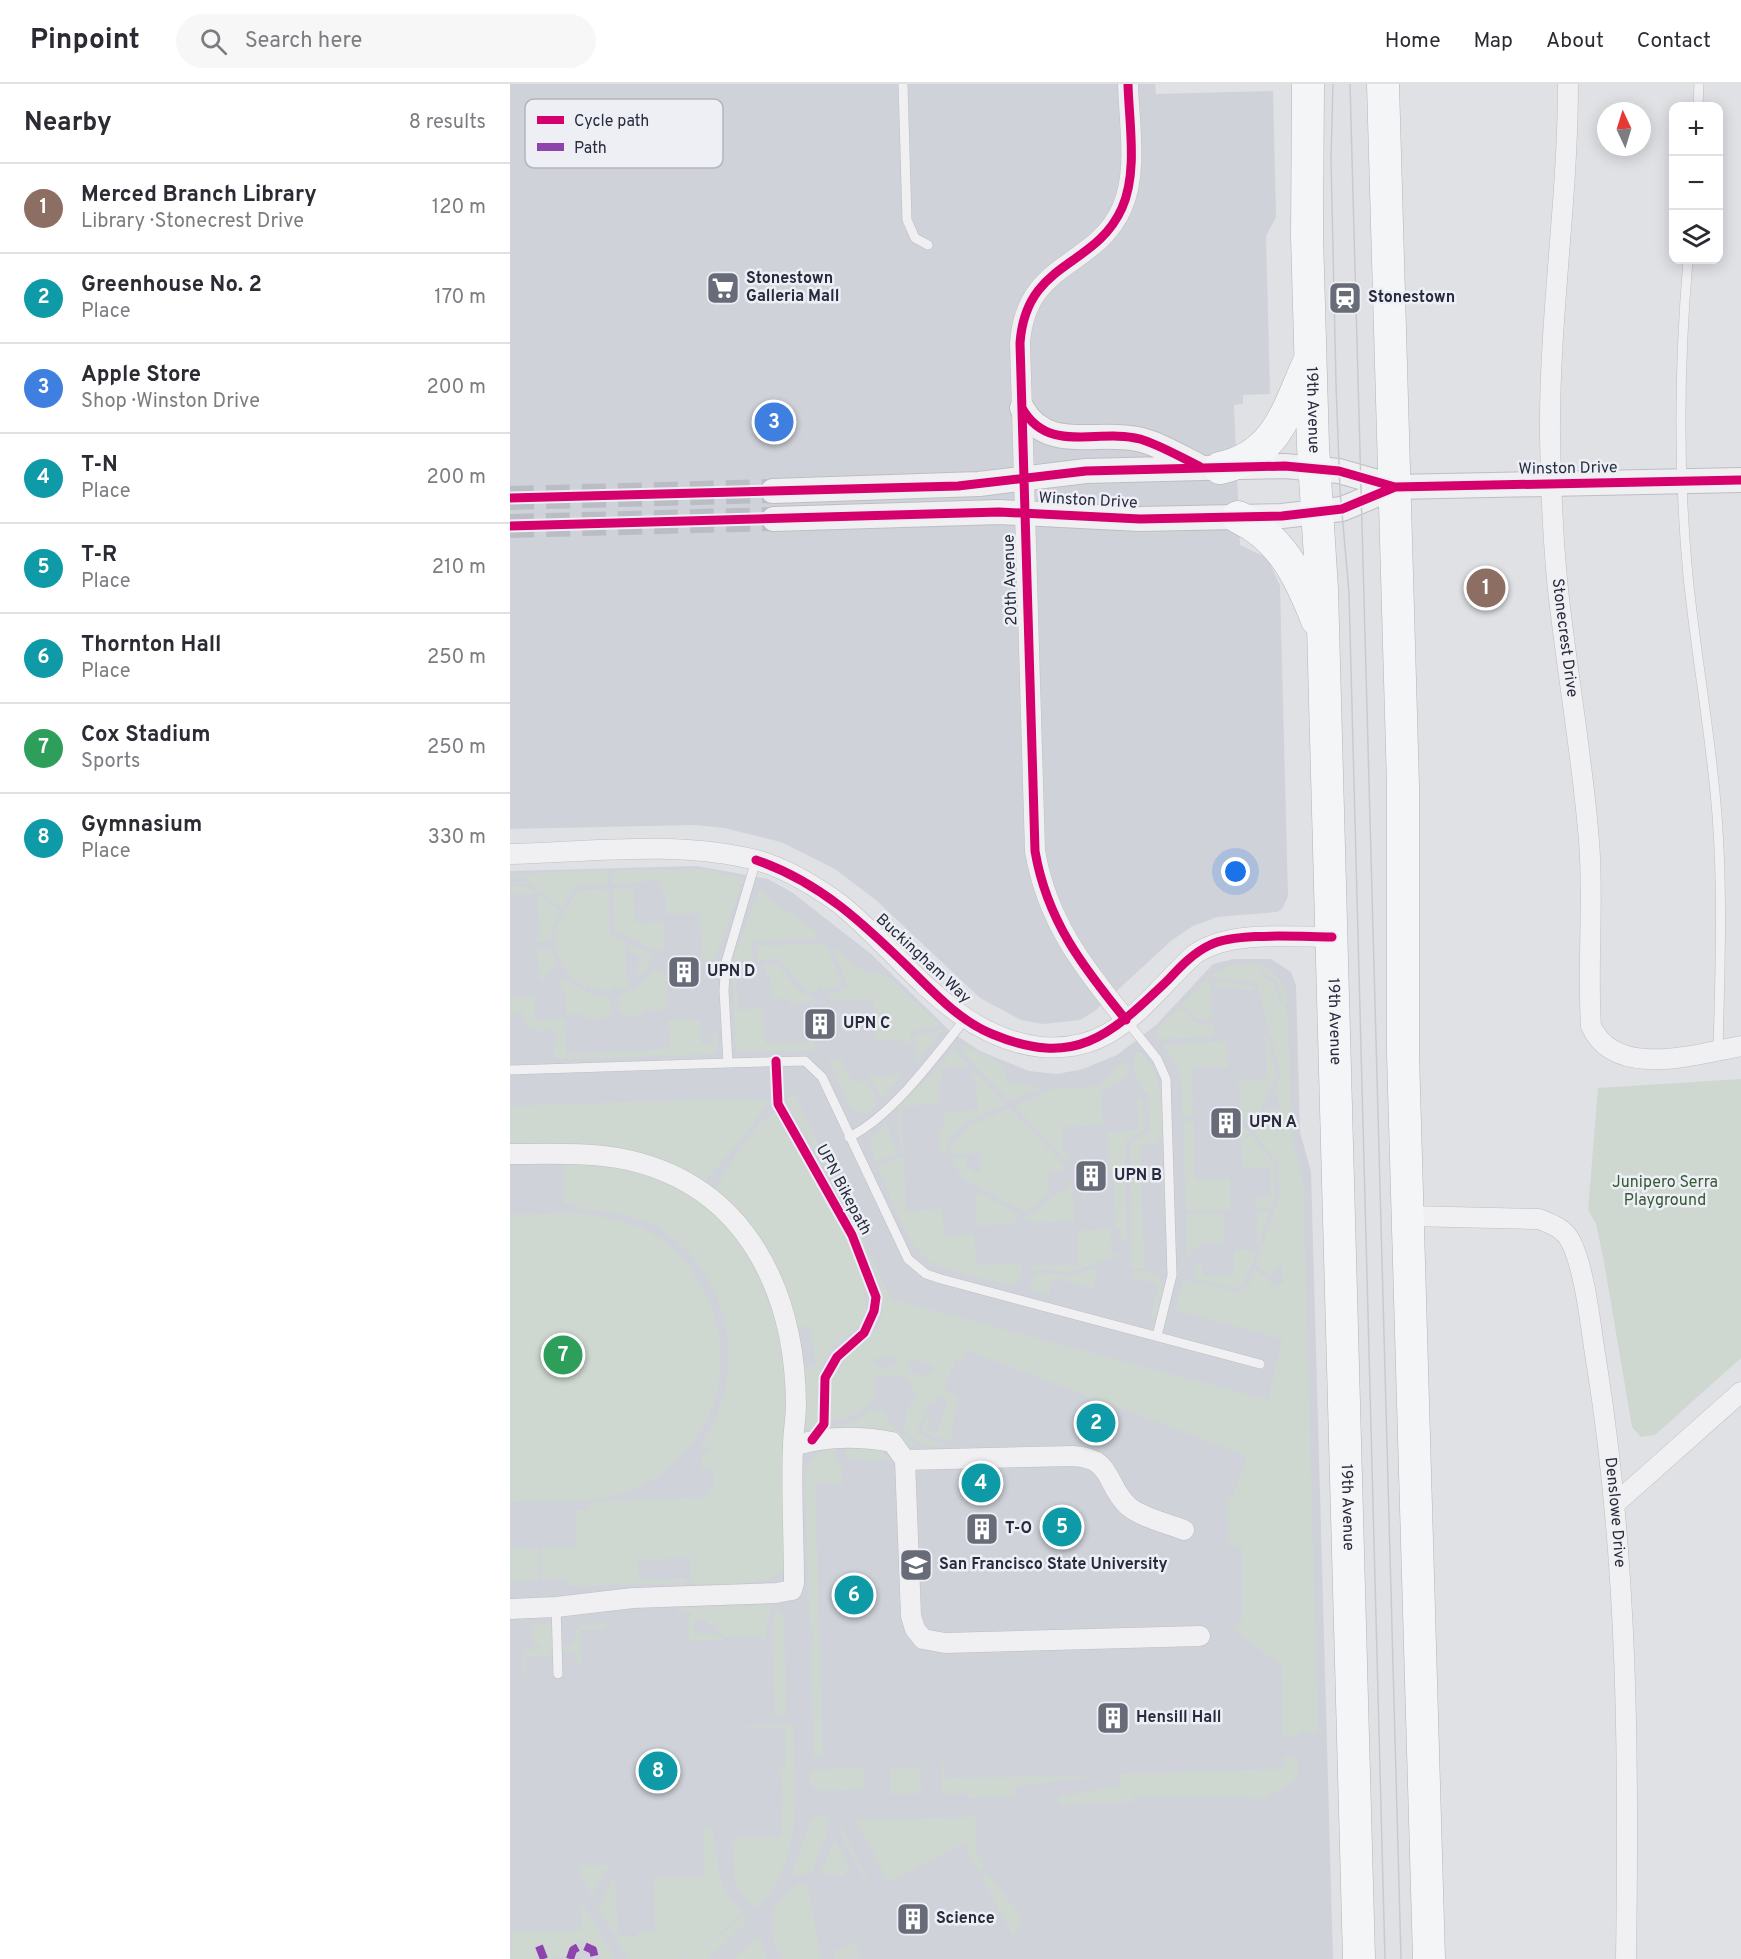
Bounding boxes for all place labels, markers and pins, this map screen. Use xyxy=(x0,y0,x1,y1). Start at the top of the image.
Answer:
place label: Stonestown Galleria Mall xyxy=(746,269,839,307)
supermarket icon: Stonestown Galleria Mall xyxy=(705,270,741,306)
station icon: Stonestown xyxy=(1327,280,1363,316)
place label: Stonestown xyxy=(1368,288,1455,308)
pin: 3 xyxy=(754,400,794,444)
pin: 1 xyxy=(1466,566,1506,610)
building icon: UPN D xyxy=(666,954,702,990)
place label: UPN D xyxy=(707,962,755,982)
building icon: UPN C xyxy=(802,1006,838,1042)
place label: UPN C xyxy=(843,1014,890,1034)
building icon: UPN A xyxy=(1208,1105,1244,1141)
place label: UPN A xyxy=(1249,1113,1297,1133)
building icon: UPN B xyxy=(1073,1158,1109,1194)
place label: UPN B xyxy=(1114,1166,1162,1186)
pin: 7 xyxy=(544,1332,582,1378)
pin: 2 xyxy=(1076,1400,1116,1446)
pin: 4 xyxy=(962,1460,1000,1506)
pin: 5 xyxy=(1042,1504,1082,1550)
building icon: T-O xyxy=(964,1511,1000,1547)
place label: T-O xyxy=(1005,1519,1032,1539)
school or university icon: San Francisco State University xyxy=(898,1547,934,1583)
place label: San Francisco State University xyxy=(939,1555,1168,1575)
pin: 6 xyxy=(834,1572,874,1618)
building icon: Hensill Hall xyxy=(1095,1700,1131,1736)
place label: Hensill Hall xyxy=(1136,1708,1221,1728)
pin: 8 xyxy=(638,1748,678,1794)
building icon: Science xyxy=(895,1901,931,1937)
place label: Science xyxy=(936,1909,995,1929)

